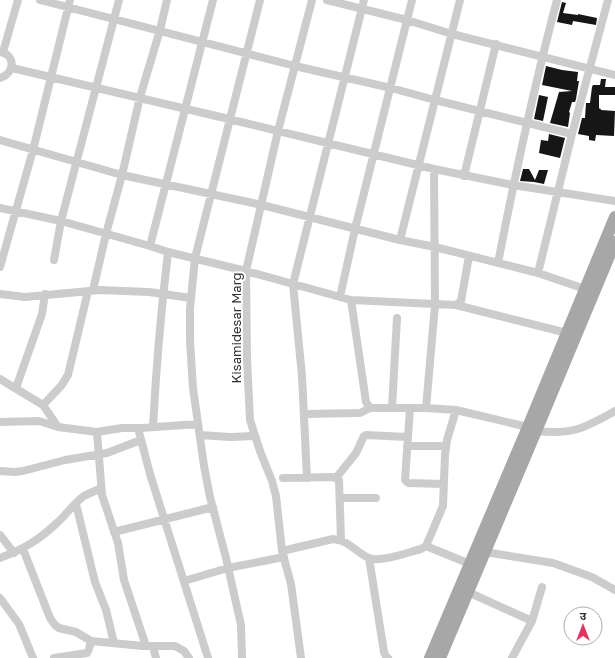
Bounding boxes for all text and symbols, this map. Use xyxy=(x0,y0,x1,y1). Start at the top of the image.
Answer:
street label: Kisamidesar Marg xyxy=(228,272,244,384)
north arrow xyxy=(563,606,603,646)
text: उ xyxy=(580,609,587,622)

